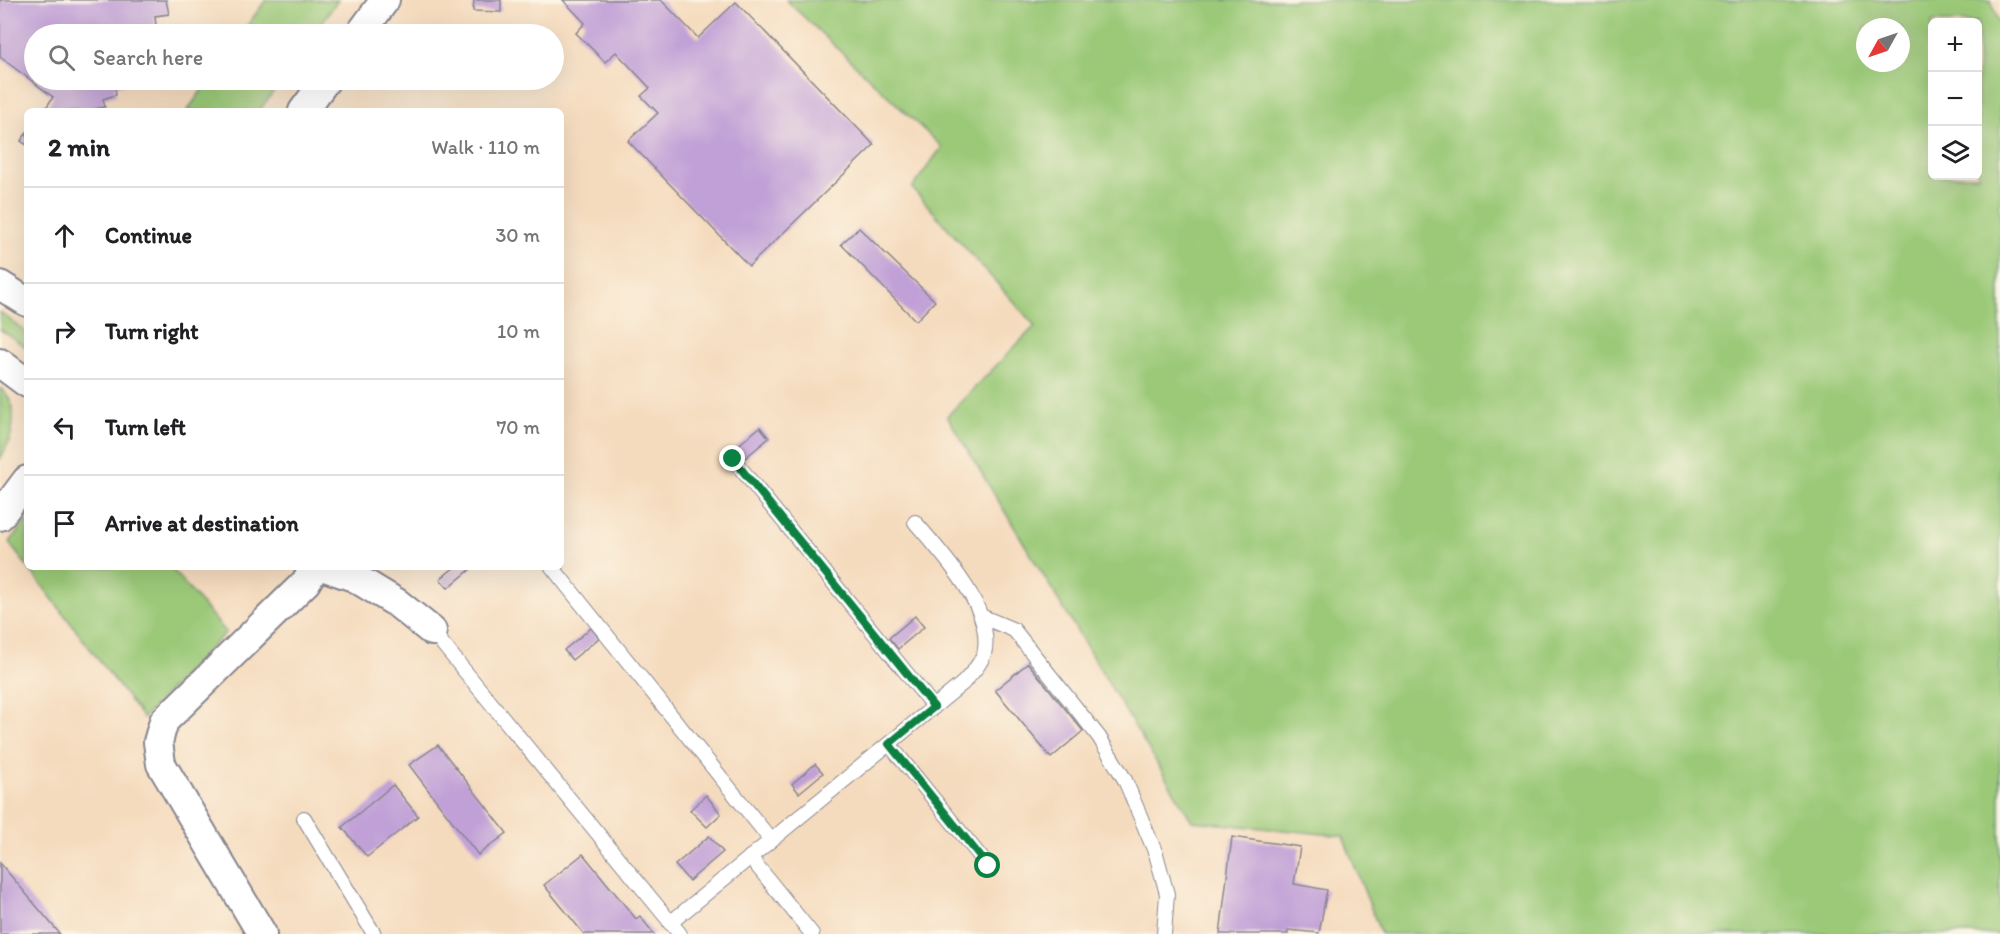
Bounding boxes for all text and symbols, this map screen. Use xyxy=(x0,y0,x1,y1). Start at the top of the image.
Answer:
north arrow xyxy=(1856,18,1910,72)
map controls xyxy=(1928,18,1982,180)
button: + xyxy=(1928,18,1982,72)
search box xyxy=(24,24,564,90)
icon: search xyxy=(45,41,78,74)
text: Search here xyxy=(93,44,203,71)
button: − xyxy=(1928,72,1982,126)
button: layers xyxy=(1928,126,1982,180)
text: 2 min xyxy=(48,131,110,163)
text: Walk · 110 m xyxy=(431,135,540,159)
icon: ahead xyxy=(48,219,81,252)
text: Continue xyxy=(105,222,192,249)
text: 30 m xyxy=(495,223,540,247)
icon: right xyxy=(48,315,81,348)
text: Turn right xyxy=(105,318,199,345)
text: 10 m xyxy=(497,319,540,343)
icon: left xyxy=(48,411,81,444)
text: Turn left xyxy=(105,414,186,441)
text: 70 m xyxy=(496,415,540,439)
route end xyxy=(719,445,745,471)
icon: arrive xyxy=(48,507,81,540)
text: Arrive at destination xyxy=(105,510,299,537)
route start xyxy=(974,852,1000,878)

